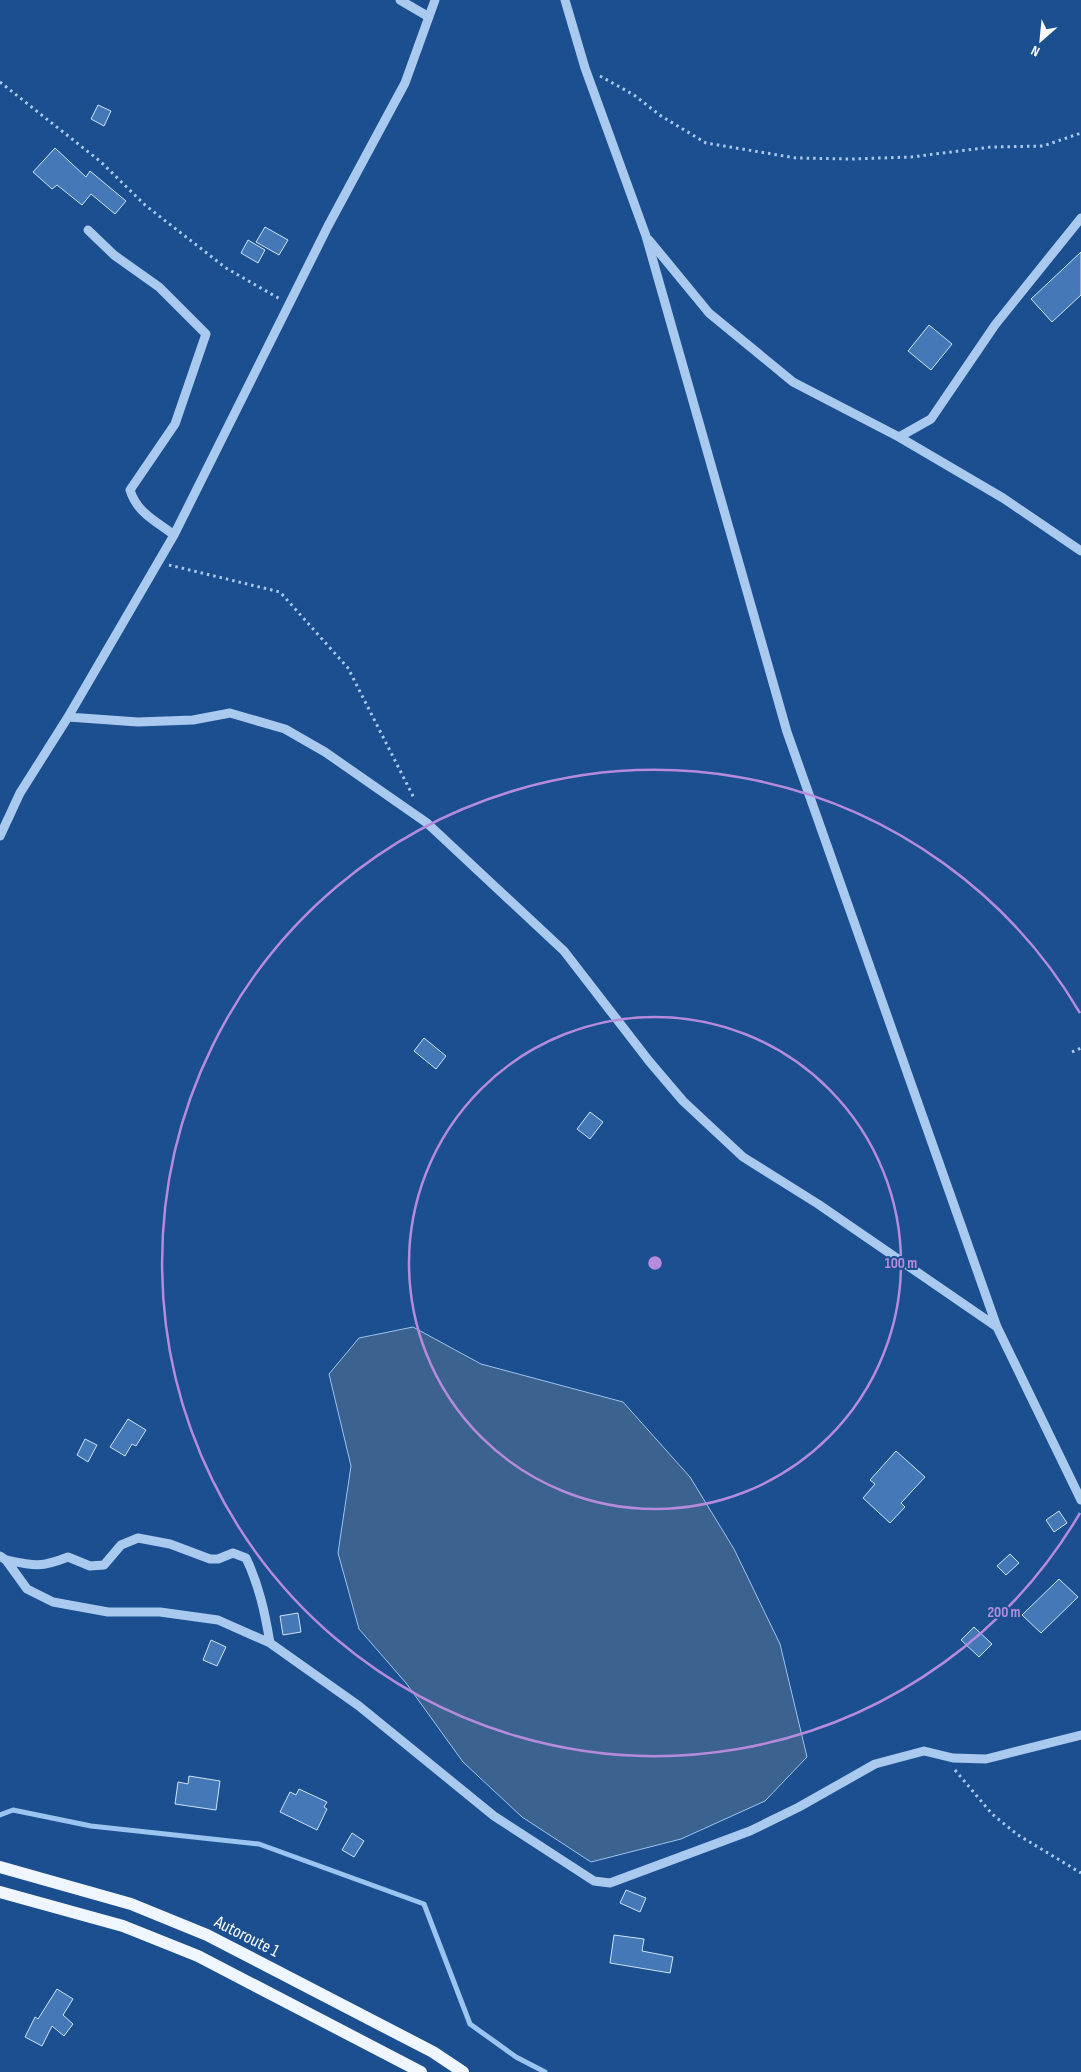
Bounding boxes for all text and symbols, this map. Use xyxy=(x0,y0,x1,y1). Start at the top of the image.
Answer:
north arrow xyxy=(1016,15,1066,65)
text: N xyxy=(1028,42,1043,60)
centre of rings xyxy=(646,1254,664,1272)
text: 100 m xyxy=(885,1254,917,1273)
text: 200 m xyxy=(987,1603,1021,1622)
street label: Autoroute 1 xyxy=(210,1911,283,1962)

